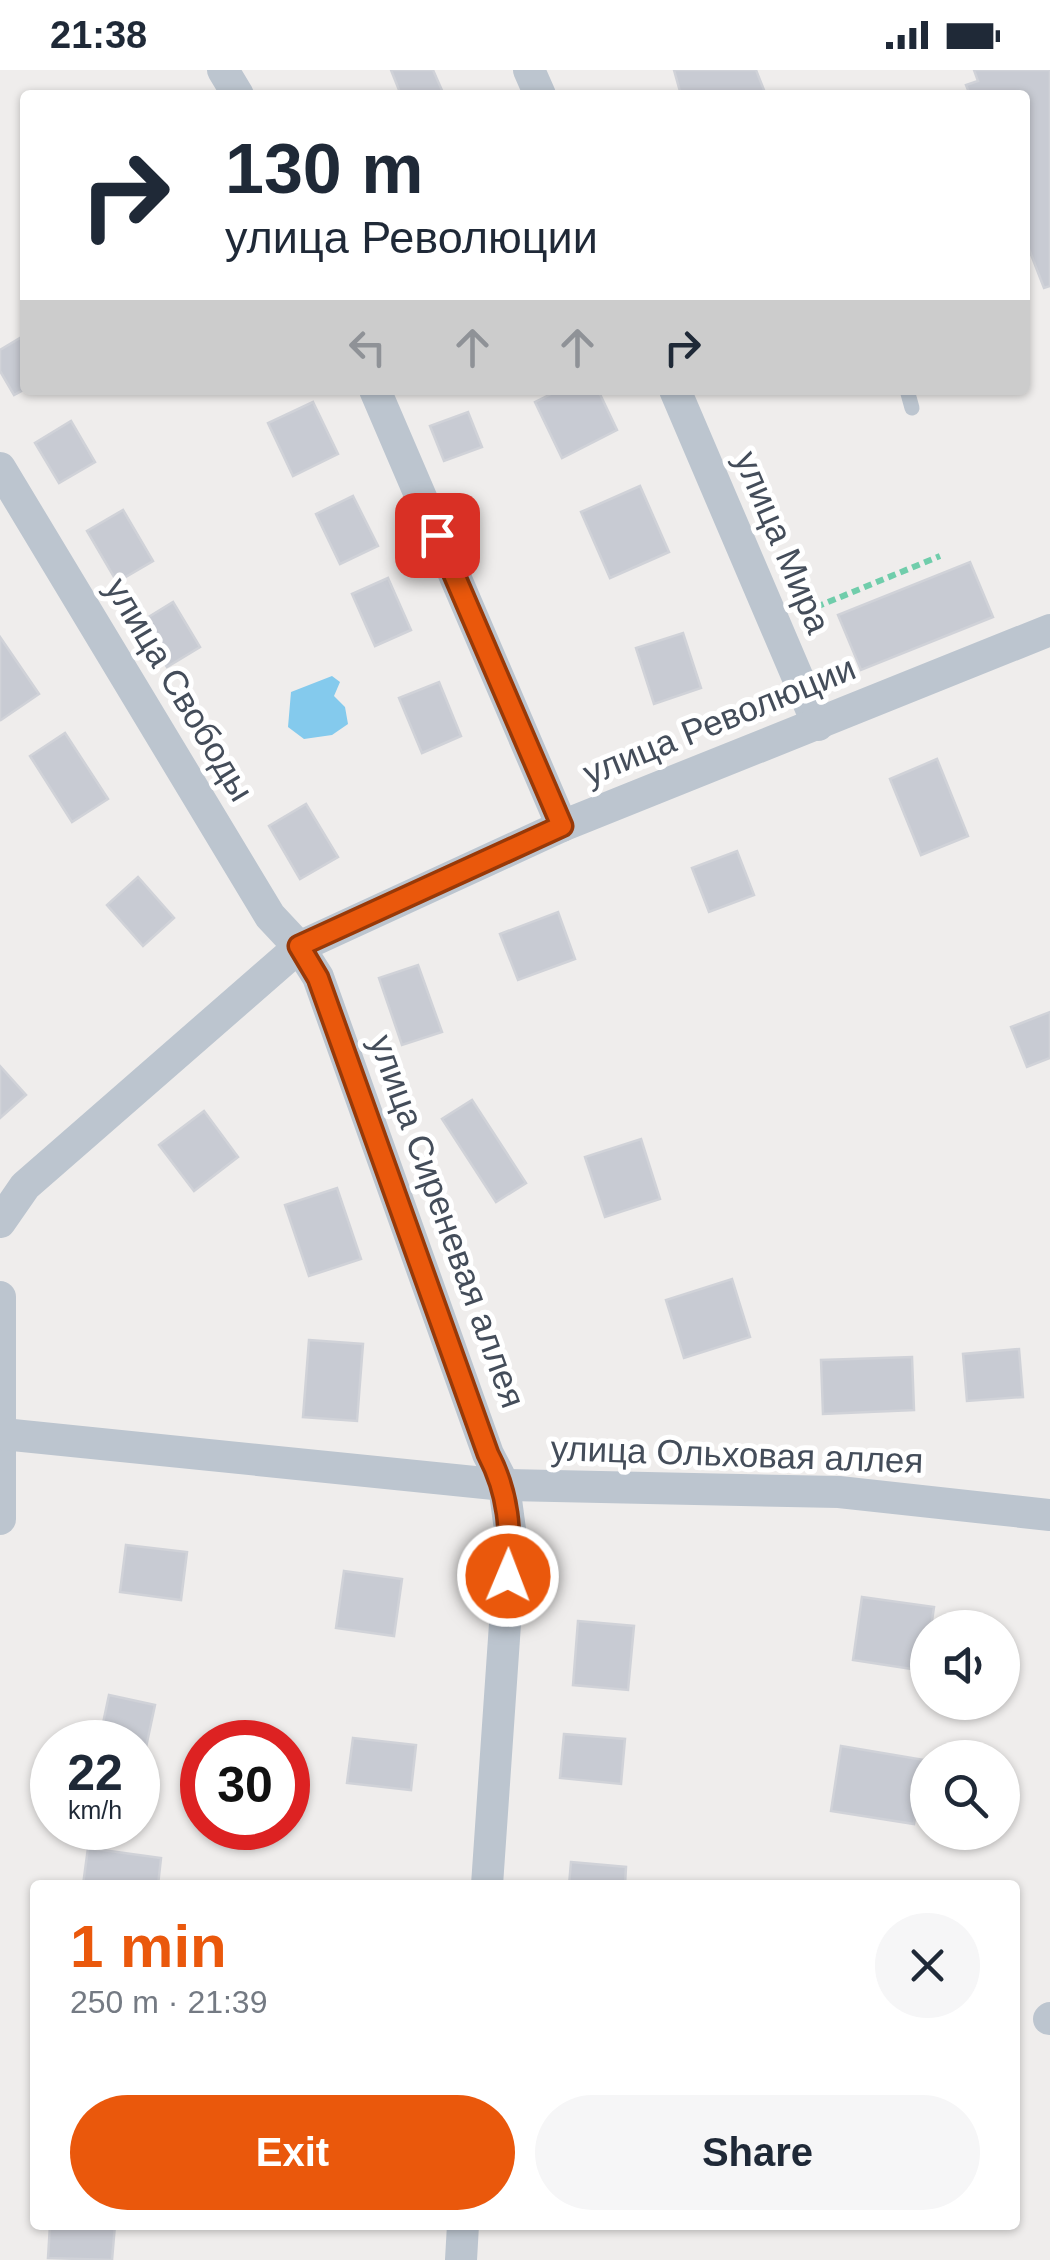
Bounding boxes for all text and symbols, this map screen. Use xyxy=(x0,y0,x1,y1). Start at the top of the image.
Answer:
text: 21:38 xyxy=(50,14,147,56)
icon: right xyxy=(60,130,190,260)
text: 130 m xyxy=(225,130,423,208)
text: улица Революции xyxy=(225,212,598,263)
icon: left xyxy=(340,320,395,375)
icon: ahead xyxy=(445,320,500,375)
icon: ahead xyxy=(550,320,605,375)
icon: right xyxy=(655,320,710,375)
street label: улица Мира xyxy=(727,445,839,639)
pin xyxy=(395,493,480,578)
icon: arrive xyxy=(410,508,465,563)
street label: улица Свободы xyxy=(98,570,262,808)
street label: улица Революции xyxy=(577,648,861,792)
street label: улица Сиреневая аллея xyxy=(362,1029,534,1413)
street label: улица Ольховая аллея xyxy=(550,1428,924,1480)
position arrow xyxy=(456,1524,560,1628)
map controls xyxy=(910,1610,1020,1850)
button: sound xyxy=(910,1610,1020,1720)
speed limit sign: 30 xyxy=(180,1720,310,1850)
button: search xyxy=(910,1740,1020,1850)
text: 22 xyxy=(67,1745,123,1801)
text: km/h xyxy=(68,1796,122,1824)
text: 1 min xyxy=(70,1913,227,1980)
button: close xyxy=(875,1913,980,2018)
text: 250 m · 21:39 xyxy=(70,1984,267,2020)
button: Exit xyxy=(70,2095,515,2210)
button: Share xyxy=(535,2095,980,2210)

